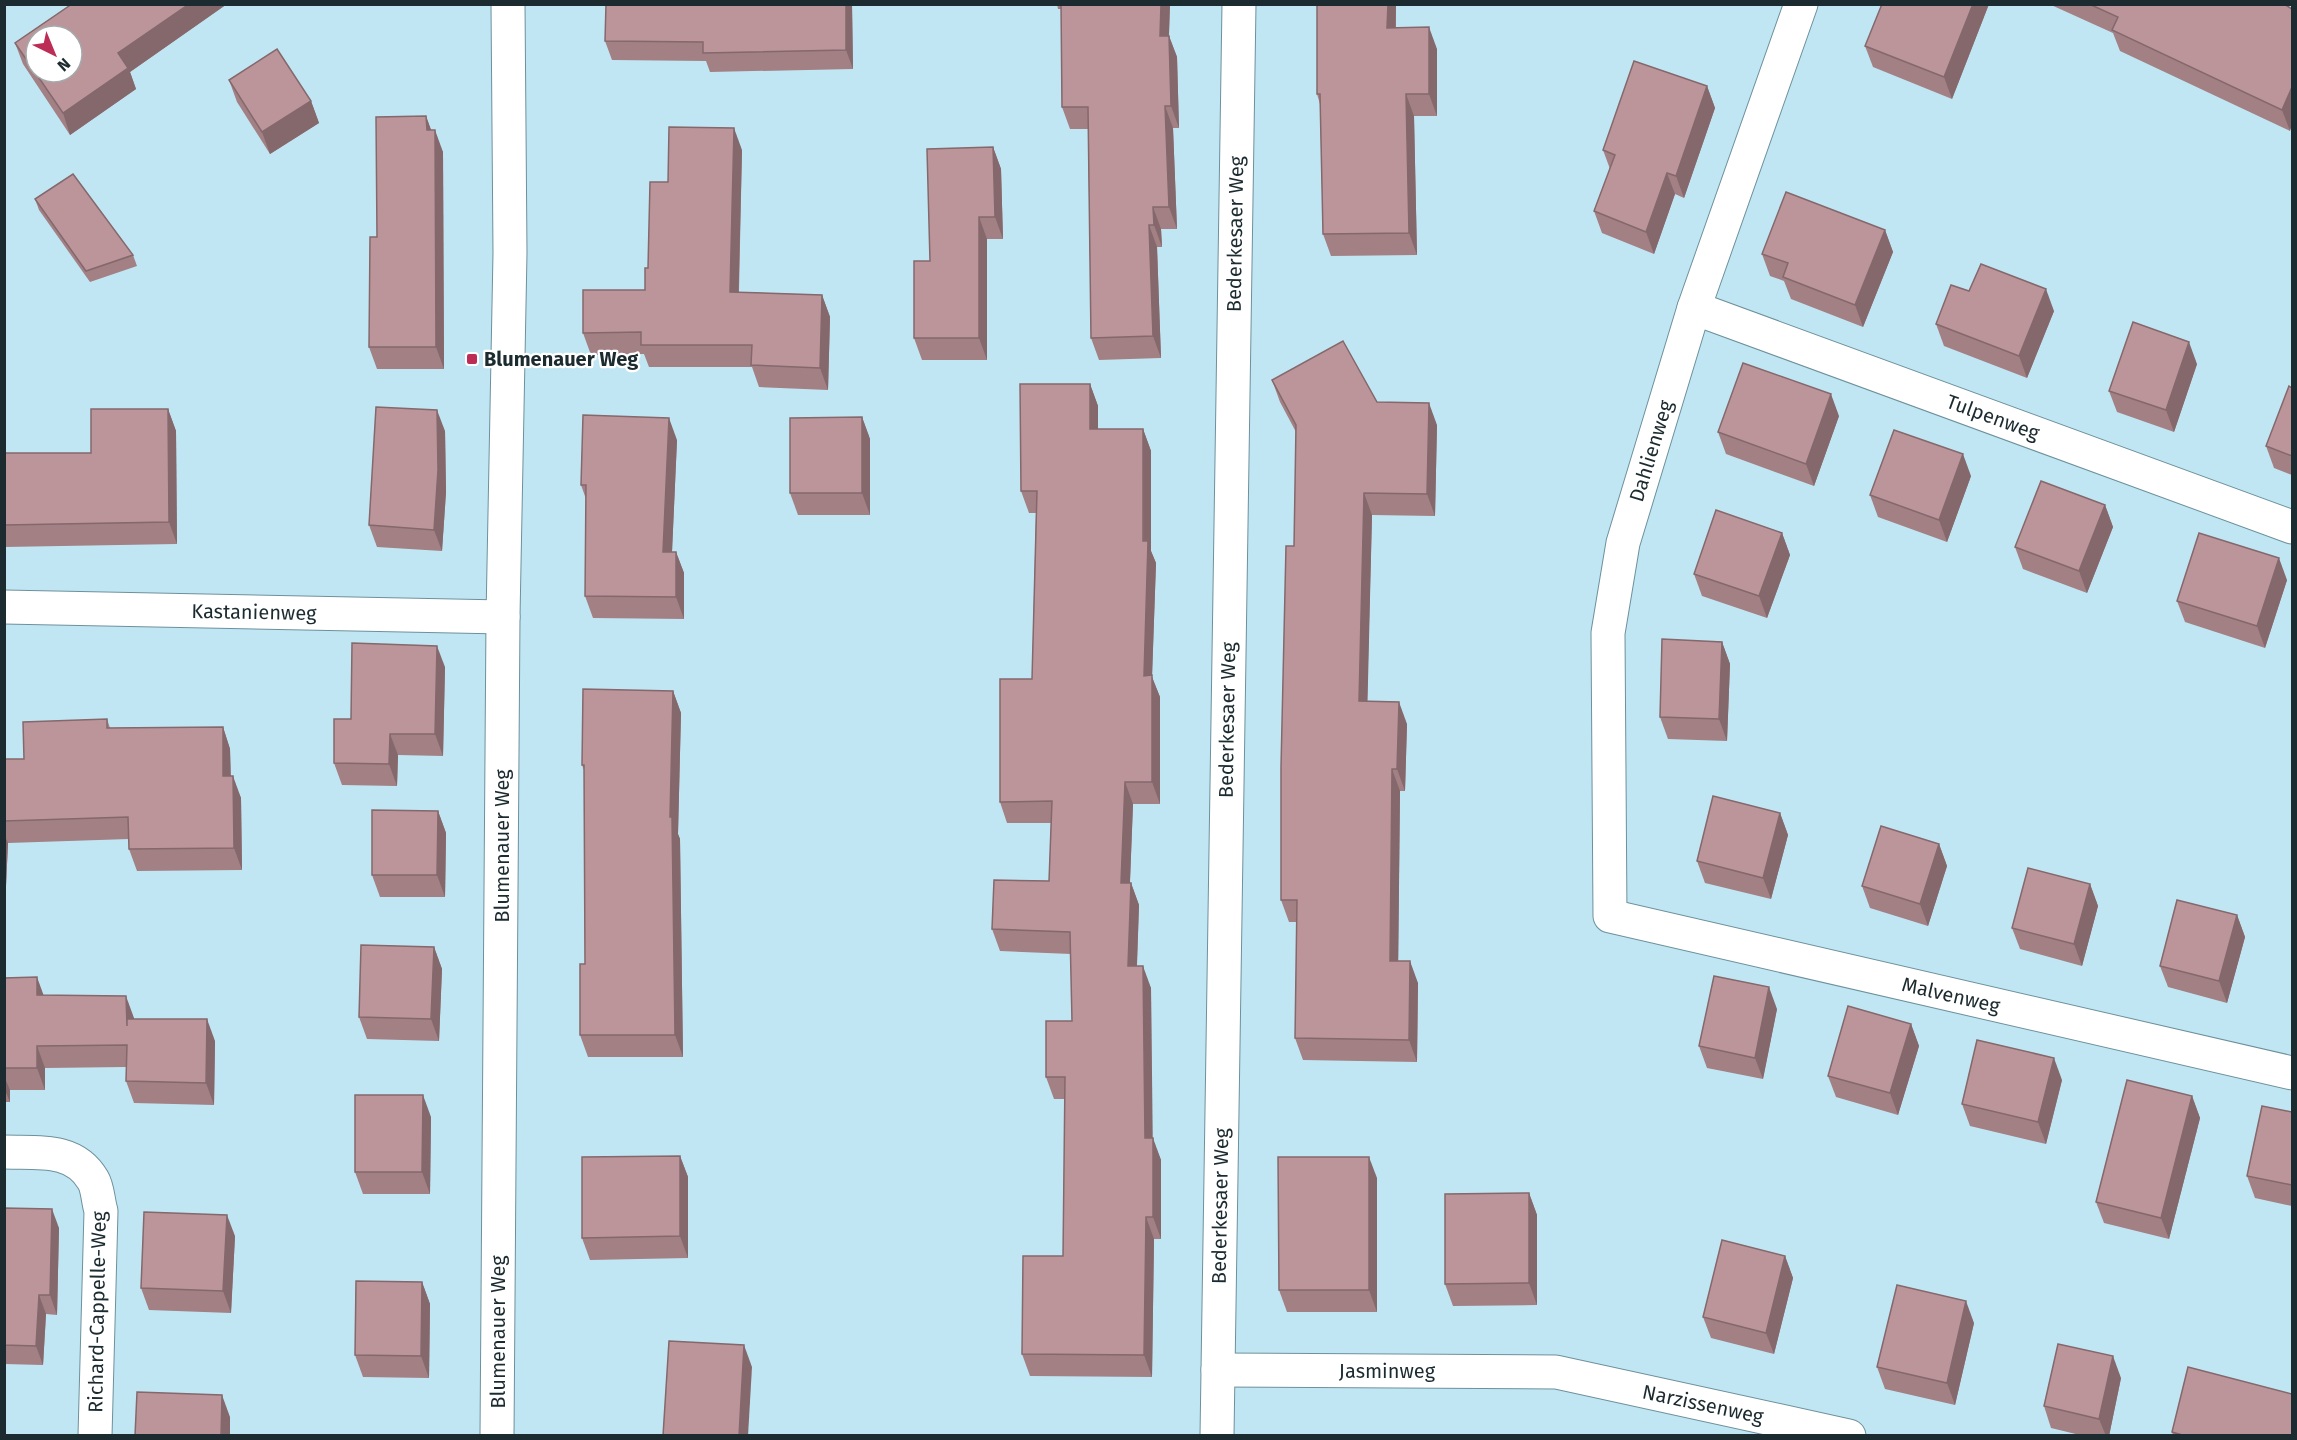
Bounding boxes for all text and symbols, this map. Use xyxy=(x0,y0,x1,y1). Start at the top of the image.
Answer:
north arrow xyxy=(24,24,84,84)
text: N xyxy=(54,54,74,75)
street label: Bederkesaer Weg xyxy=(1222,155,1248,312)
place label: Blumenauer Weg xyxy=(484,347,639,371)
marker: Blumenauer Weg xyxy=(465,352,479,366)
street label: Tulpenweg xyxy=(1943,389,2043,445)
street label: Dahlienweg xyxy=(1624,397,1678,505)
street label: Kastanienweg xyxy=(191,599,317,625)
street label: Bederkesaer Weg xyxy=(1214,641,1240,798)
street label: Blumenauer Weg xyxy=(490,769,514,923)
street label: Malvenweg xyxy=(1900,972,2003,1018)
street label: Bederkesaer Weg xyxy=(1207,1127,1233,1284)
street label: Richard-Cappelle-Weg xyxy=(83,1210,111,1413)
street label: Blumenauer Weg xyxy=(486,1255,510,1409)
street label: Jasminweg xyxy=(1339,1359,1436,1383)
street label: Narzissenweg xyxy=(1640,1379,1766,1429)

